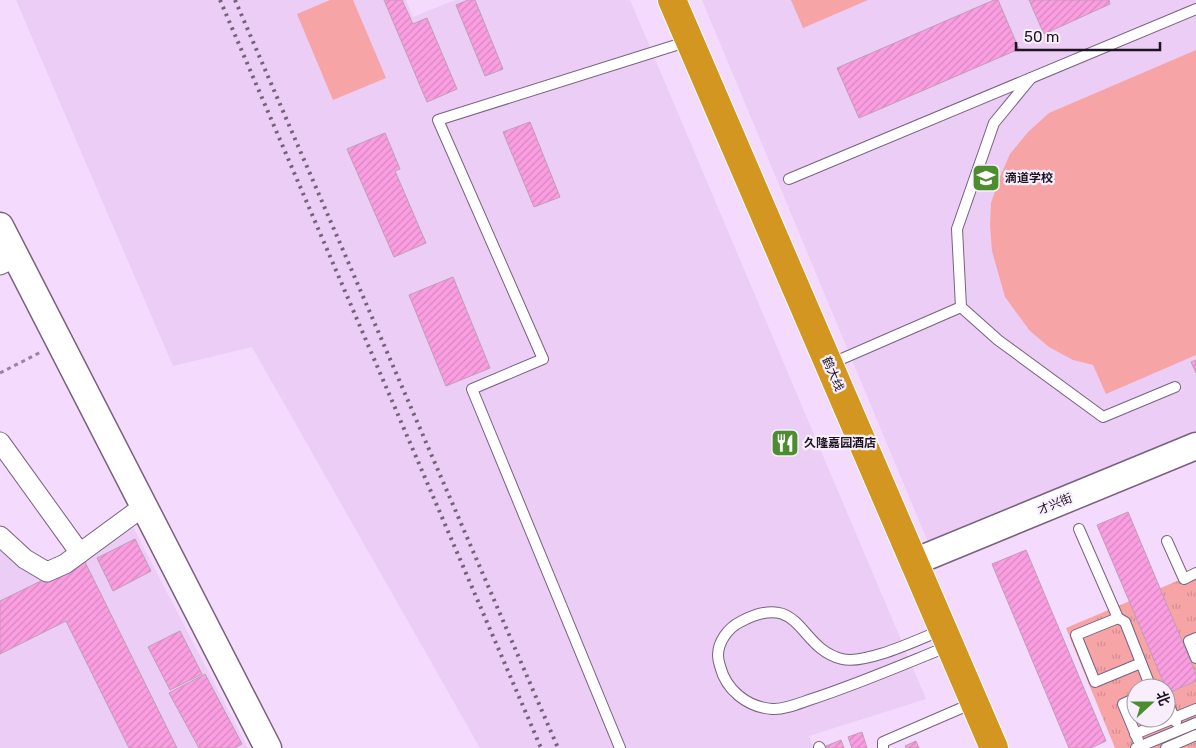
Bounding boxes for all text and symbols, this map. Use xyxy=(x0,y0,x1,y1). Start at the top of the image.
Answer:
scale bar xyxy=(1016,20,1160,52)
text: 50 m xyxy=(1024,28,1059,46)
school or university icon: 滴道学校 xyxy=(971,163,1001,193)
place label: 滴道学校 xyxy=(1005,171,1053,185)
street label: 鹤大线 xyxy=(820,355,846,393)
restaurant icon: 久隆嘉园酒店 xyxy=(770,428,800,458)
place label: 久隆嘉园酒店 xyxy=(804,436,876,450)
street label: 才兴街 xyxy=(1036,491,1074,517)
north arrow xyxy=(1126,678,1176,728)
text: 北 xyxy=(1152,689,1173,708)

